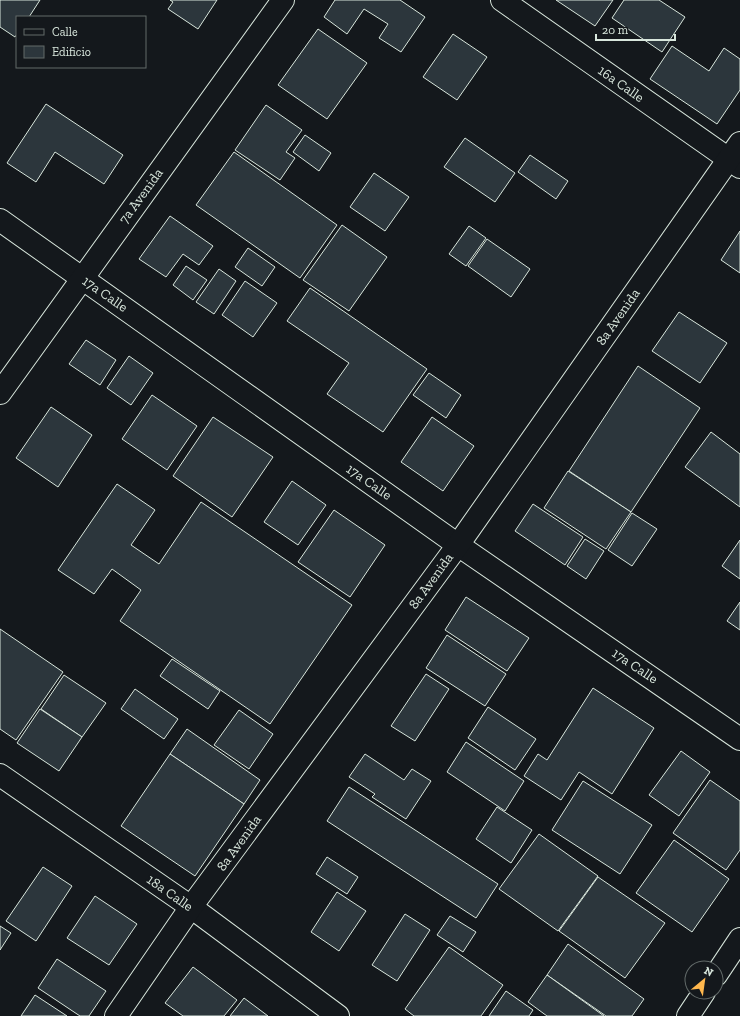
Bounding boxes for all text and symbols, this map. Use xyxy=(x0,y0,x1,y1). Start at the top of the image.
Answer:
legend xyxy=(16,16,146,68)
scale bar xyxy=(596,16,675,42)
text: 20 m xyxy=(602,23,629,37)
text: Calle xyxy=(52,25,78,39)
text: Edificio xyxy=(52,45,91,59)
street label: 16a Calle xyxy=(595,62,648,106)
street label: 7a Avenida xyxy=(115,165,167,227)
street label: 17a Calle xyxy=(79,272,131,316)
street label: 8a Avenida xyxy=(592,285,644,349)
street label: 17a Calle xyxy=(343,460,395,504)
street label: 8a Avenida xyxy=(405,549,457,612)
street label: 17a Calle xyxy=(609,645,661,688)
street label: 8a Avenida xyxy=(213,811,265,874)
street label: 18a Calle xyxy=(144,871,197,915)
north arrow xyxy=(684,960,724,1000)
text: N xyxy=(702,964,716,980)

